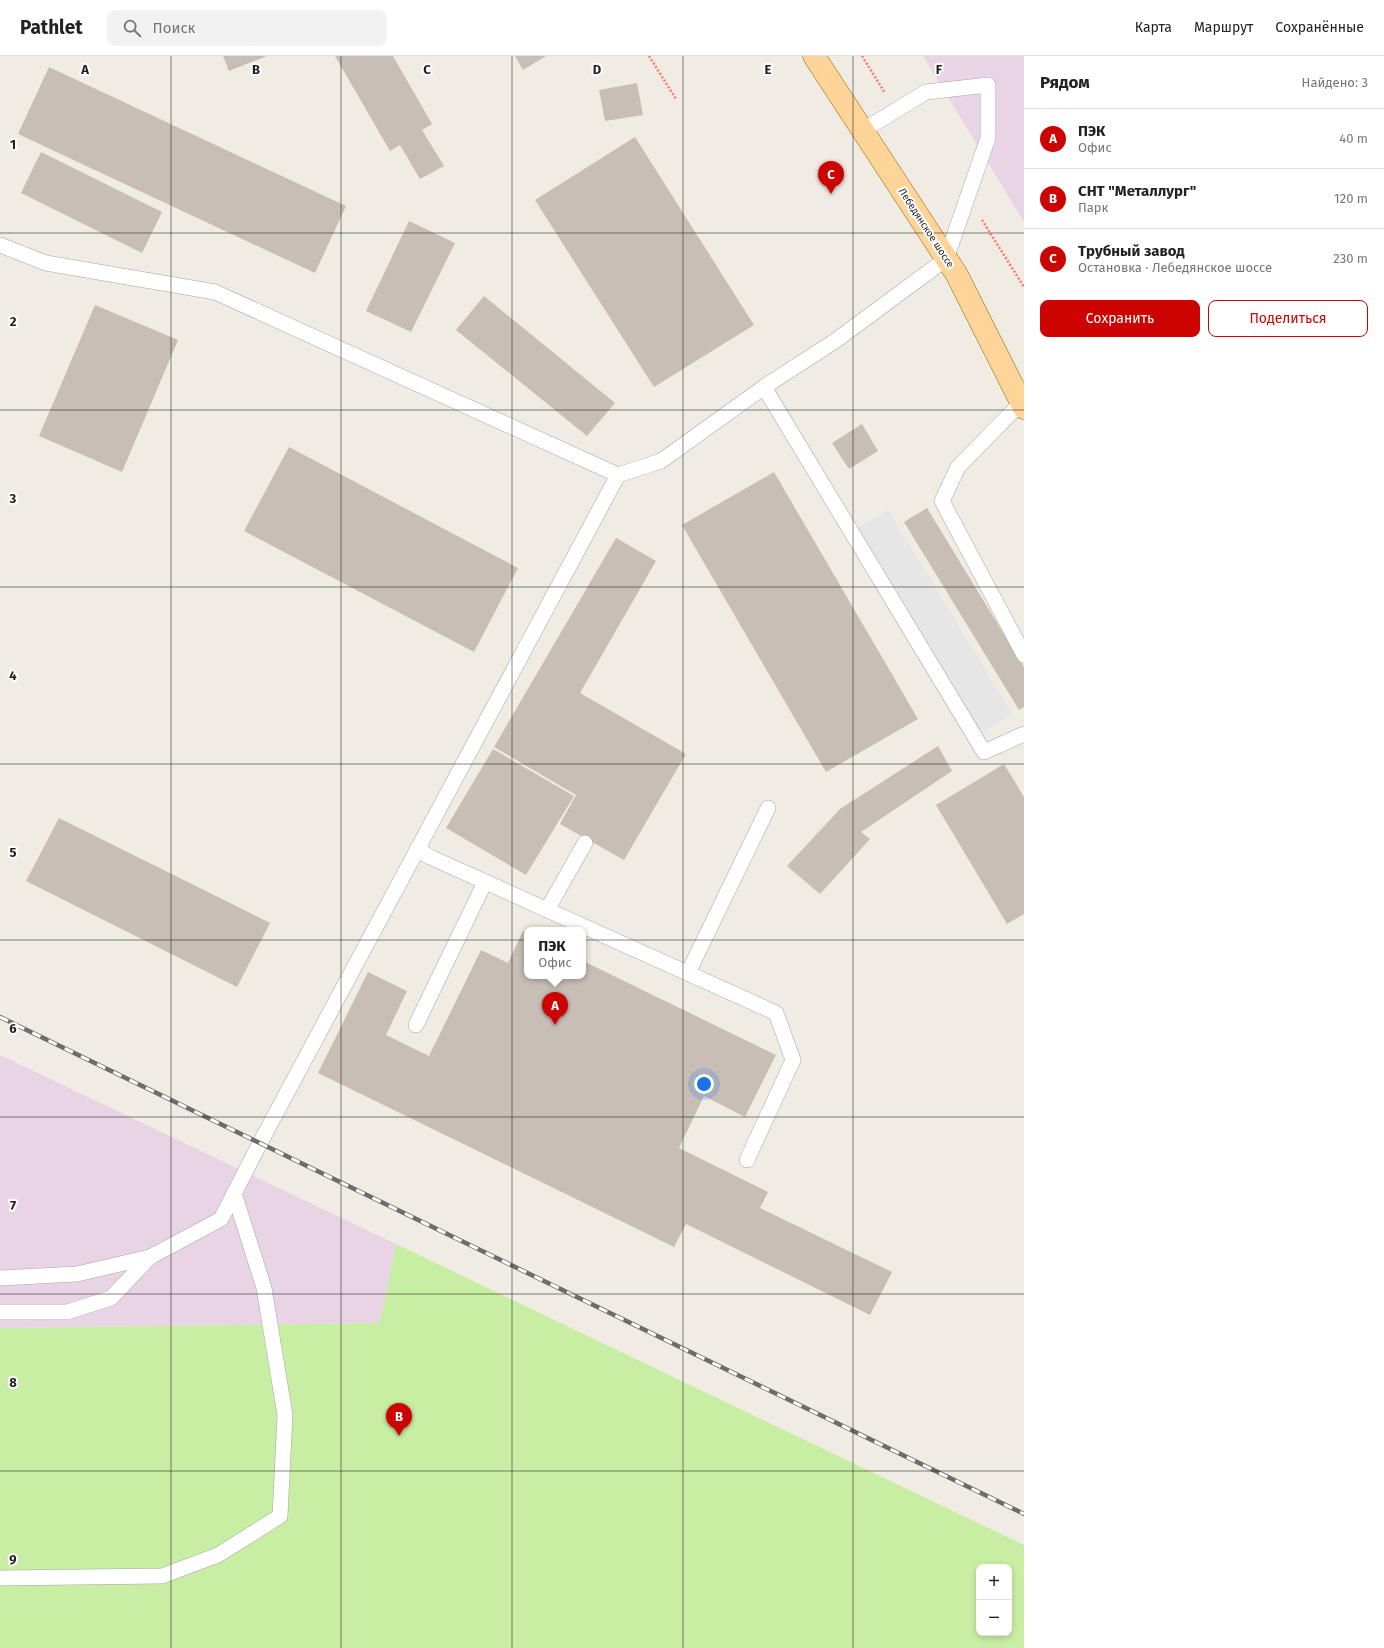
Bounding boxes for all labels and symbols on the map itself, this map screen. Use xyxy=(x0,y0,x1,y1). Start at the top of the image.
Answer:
text: A xyxy=(80,62,89,77)
text: B xyxy=(252,62,260,77)
text: C xyxy=(423,62,431,77)
text: D xyxy=(593,62,602,77)
text: E xyxy=(765,62,772,77)
text: F xyxy=(936,62,943,77)
text: 1 xyxy=(10,137,16,152)
pin: C xyxy=(818,161,844,194)
street label: Лебедянское шоссе xyxy=(896,186,956,270)
text: 2 xyxy=(10,314,17,329)
text: 3 xyxy=(9,491,17,506)
text: 4 xyxy=(9,668,17,683)
text: 5 xyxy=(10,845,17,860)
pin: A xyxy=(542,992,568,1025)
text: 6 xyxy=(9,1021,17,1036)
your location xyxy=(694,1074,714,1094)
text: 7 xyxy=(10,1198,16,1213)
text: 8 xyxy=(9,1375,17,1390)
pin: B xyxy=(386,1403,412,1436)
text: 9 xyxy=(9,1552,17,1567)

